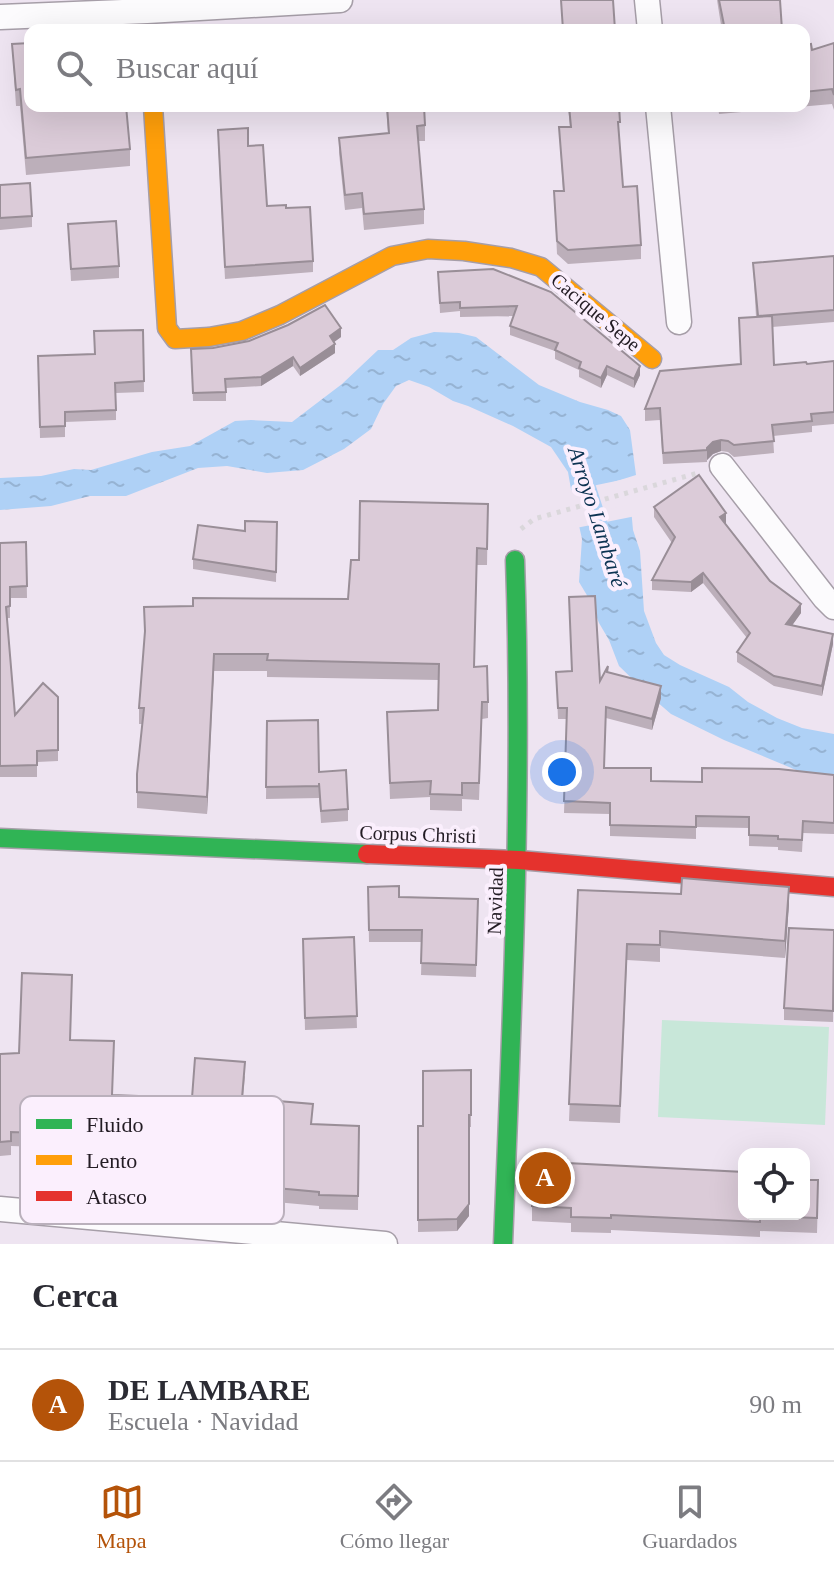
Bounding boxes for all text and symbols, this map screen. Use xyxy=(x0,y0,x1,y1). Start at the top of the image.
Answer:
search box xyxy=(24,24,810,112)
icon: search xyxy=(52,46,96,90)
text: Buscar aquí xyxy=(116,51,258,84)
street label: Cacique Sepe xyxy=(546,268,645,356)
water label: Arroyo Lambaré xyxy=(562,442,632,592)
your location xyxy=(542,752,582,792)
street label: Corpus Christi xyxy=(359,821,477,848)
street label: Navidad xyxy=(483,867,507,935)
legend xyxy=(20,1096,284,1224)
text: Fluido xyxy=(86,1112,143,1137)
text: Lento xyxy=(86,1148,137,1173)
pin: A xyxy=(519,1148,571,1208)
map controls xyxy=(738,1148,810,1220)
button: locate xyxy=(738,1148,810,1220)
text: Atasco xyxy=(86,1184,147,1209)
text: Cerca xyxy=(32,1277,118,1314)
text: DE LAMBARE xyxy=(108,1373,311,1406)
text: A xyxy=(49,1390,67,1419)
text: 90 m xyxy=(749,1390,802,1419)
text: Escuela · Navidad xyxy=(108,1407,299,1436)
tab: Mapa xyxy=(97,1480,147,1554)
tab: Cómo llegar xyxy=(340,1480,449,1554)
tab: Guardados xyxy=(642,1480,737,1554)

